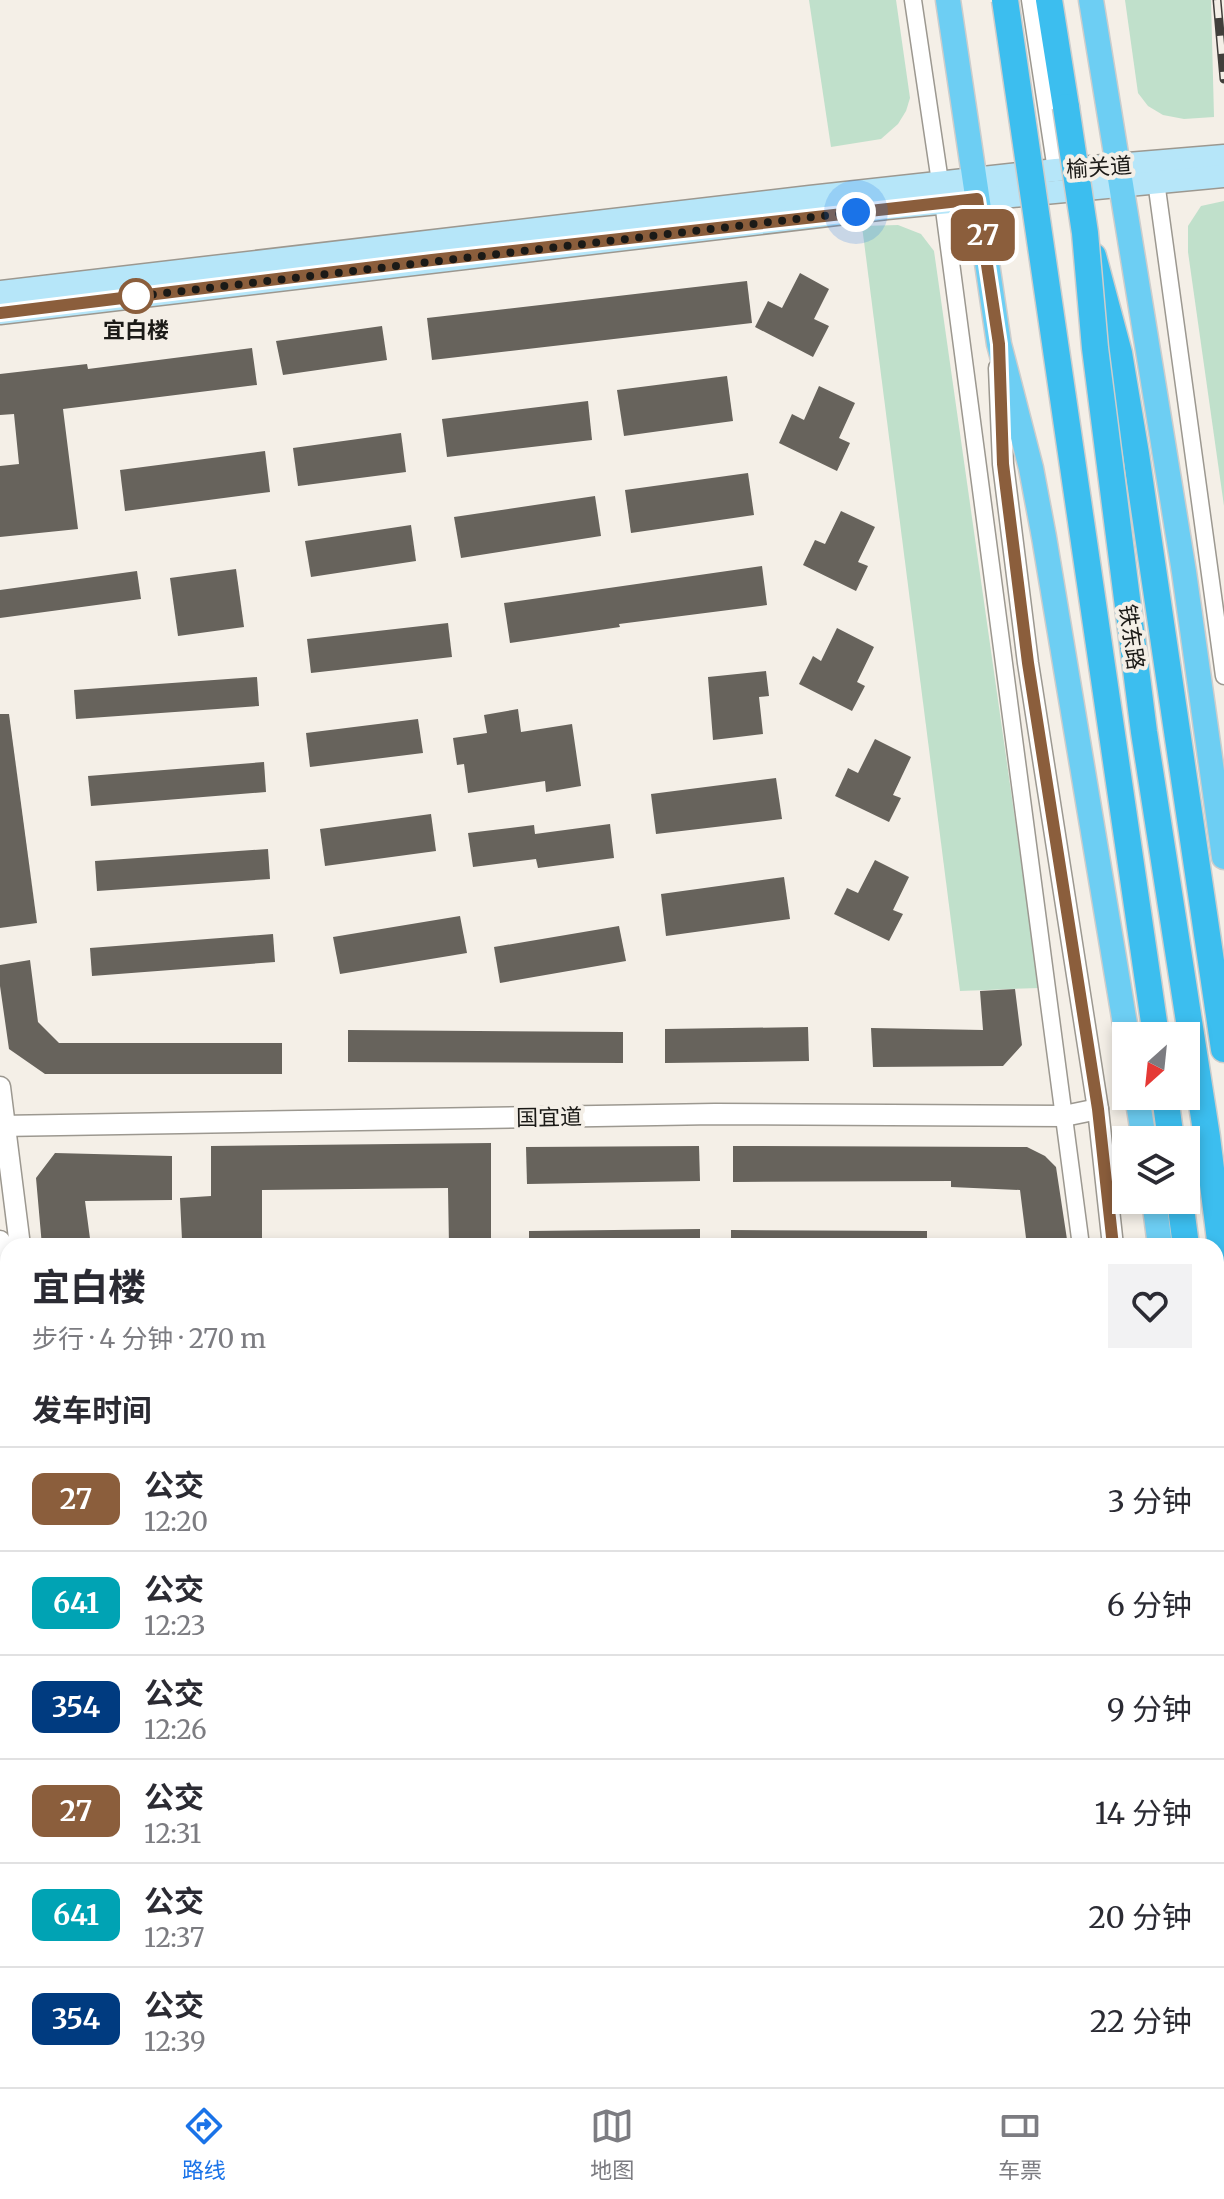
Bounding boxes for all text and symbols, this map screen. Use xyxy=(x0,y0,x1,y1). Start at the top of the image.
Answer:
street label: 榆关道 xyxy=(1065,151,1133,183)
your location xyxy=(836,192,876,232)
line badge: 27 xyxy=(947,209,1019,261)
text: 27 xyxy=(967,217,999,253)
marker: 宜白楼 xyxy=(119,279,153,313)
place label: 宜白楼 xyxy=(103,316,169,344)
street label: 铁东路 xyxy=(1114,602,1150,672)
north arrow xyxy=(1112,1022,1200,1110)
map controls xyxy=(1112,1022,1200,1214)
street label: 国宜道 xyxy=(516,1102,582,1132)
button: layers xyxy=(1112,1126,1200,1214)
text: 宜白楼 xyxy=(32,1264,146,1311)
button: heart xyxy=(1108,1264,1192,1348)
text: 步行 · 4 分钟 · 270 m xyxy=(32,1322,266,1355)
text: 发车时间 xyxy=(32,1391,152,1429)
text: 公交 xyxy=(144,1466,204,1504)
text: 27 xyxy=(60,1481,92,1517)
text: 3 分钟 xyxy=(1108,1482,1192,1520)
text: 12:20 xyxy=(144,1505,208,1538)
text: 公交 xyxy=(144,1570,204,1608)
text: 641 xyxy=(53,1585,99,1621)
text: 6 分钟 xyxy=(1107,1586,1192,1624)
text: 12:23 xyxy=(144,1609,206,1642)
text: 公交 xyxy=(144,1674,204,1712)
text: 354 xyxy=(52,1689,100,1725)
text: 9 分钟 xyxy=(1107,1690,1192,1728)
text: 12:26 xyxy=(144,1713,207,1746)
text: 公交 xyxy=(144,1778,204,1816)
text: 27 xyxy=(60,1793,92,1829)
text: 14 分钟 xyxy=(1095,1794,1192,1832)
text: 12:31 xyxy=(144,1817,201,1850)
text: 公交 xyxy=(144,1882,204,1920)
text: 641 xyxy=(53,1897,99,1933)
text: 20 分钟 xyxy=(1088,1898,1192,1936)
text: 12:37 xyxy=(144,1921,205,1954)
text: 公交 xyxy=(144,1986,204,2024)
text: 354 xyxy=(52,2001,100,2037)
text: 22 分钟 xyxy=(1090,2002,1192,2040)
text: 12:39 xyxy=(144,2025,206,2058)
tab: 路线 xyxy=(182,2104,226,2184)
tab: 地图 xyxy=(590,2104,634,2184)
tab: 车票 xyxy=(998,2104,1042,2184)

